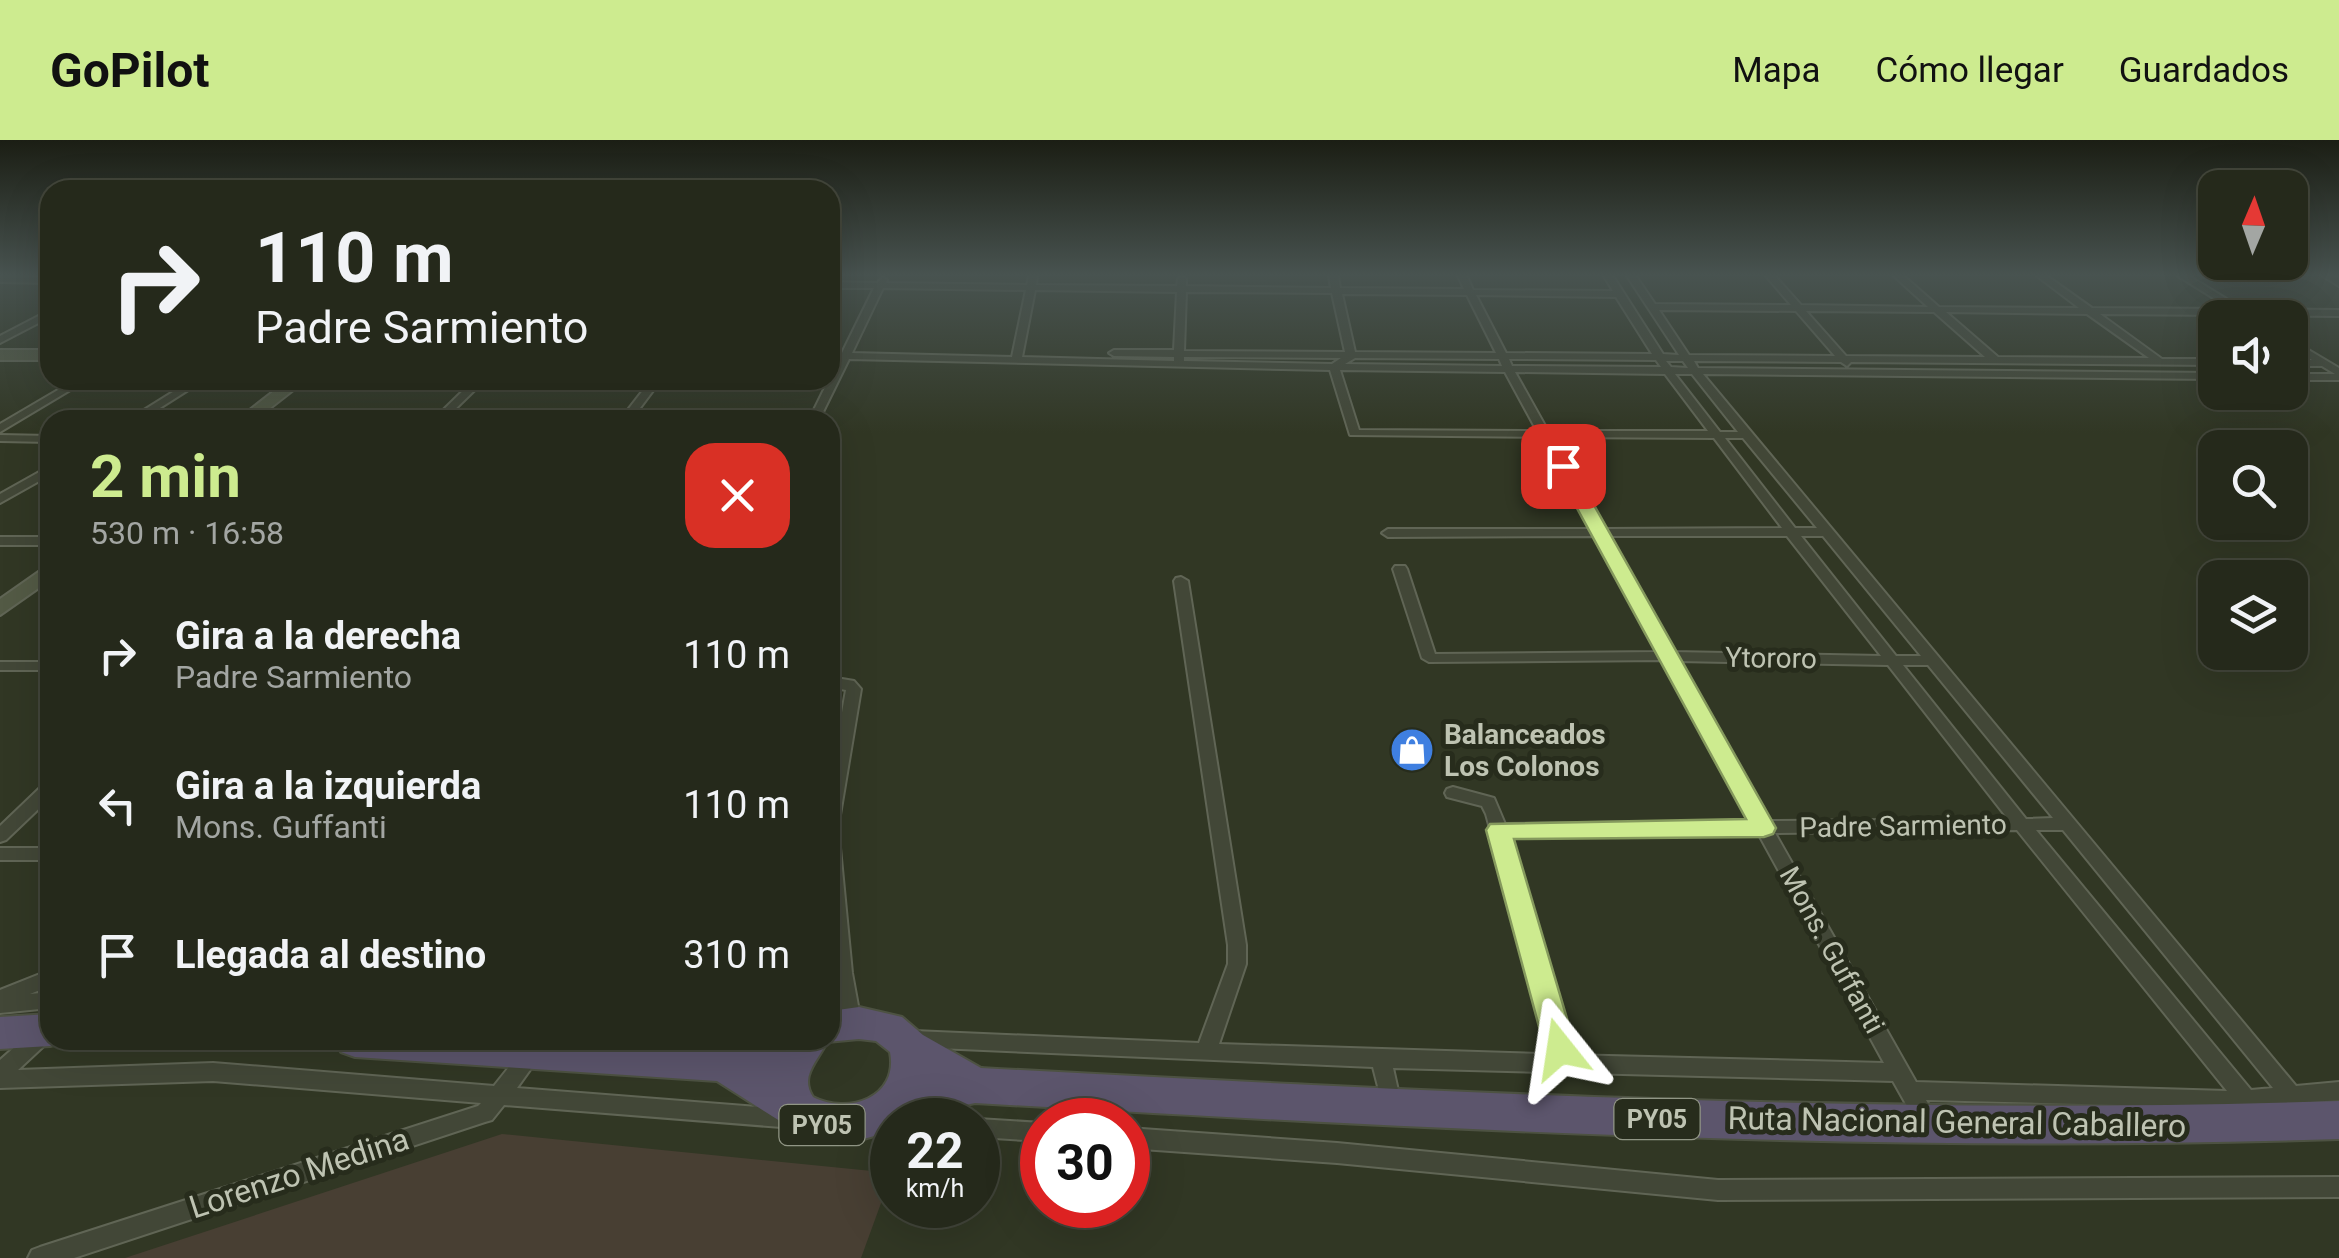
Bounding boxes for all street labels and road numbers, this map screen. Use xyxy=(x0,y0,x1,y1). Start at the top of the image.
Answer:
street label: Ytororo xyxy=(1725,641,1817,675)
street label: Padre Sarmiento xyxy=(1799,808,2007,844)
street label: Mons. Guffanti xyxy=(1773,861,1891,1039)
road number: PY05 xyxy=(1614,1099,1700,1139)
street label: Ruta Nacional General Caballero xyxy=(1727,1099,2187,1145)
road number: PY05 xyxy=(780,1105,864,1145)
street label: Lorenzo Medina xyxy=(185,1120,413,1226)

